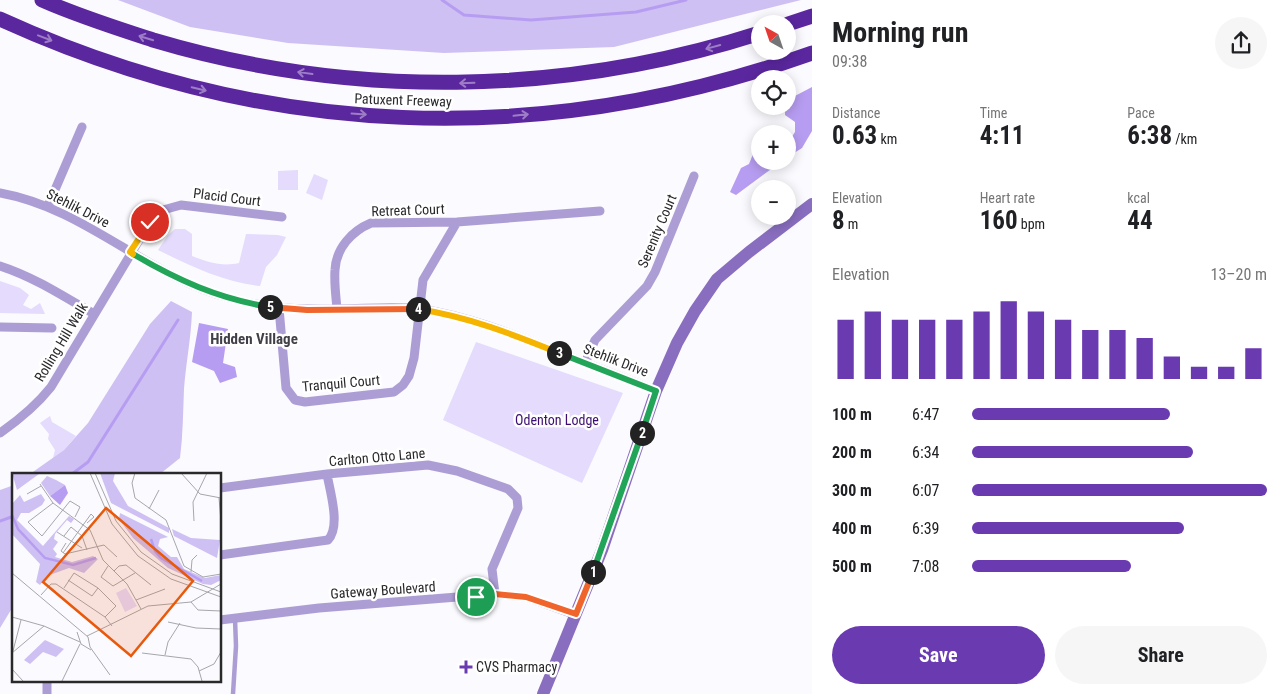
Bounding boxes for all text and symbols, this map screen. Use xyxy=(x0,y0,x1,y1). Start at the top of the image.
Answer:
north arrow xyxy=(751,15,796,60)
map controls xyxy=(751,15,796,225)
text: Morning run xyxy=(832,16,968,49)
button: share xyxy=(1215,17,1267,69)
one-way arrow xyxy=(139,32,155,42)
one-way arrow xyxy=(36,34,52,43)
one-way arrow xyxy=(706,43,722,52)
text: 09:38 xyxy=(832,52,867,71)
one-way arrow xyxy=(297,68,313,78)
button: locate xyxy=(751,70,796,115)
one-way arrow xyxy=(459,78,475,88)
one-way arrow xyxy=(190,85,206,94)
street label: Patuxent Freeway xyxy=(354,90,452,110)
text: Distance xyxy=(832,105,880,121)
text: Time xyxy=(980,105,1007,121)
text: Pace xyxy=(1127,105,1155,121)
one-way arrow xyxy=(351,110,367,119)
one-way arrow xyxy=(513,110,529,120)
text: 0.63 xyxy=(832,121,877,150)
text: 4:11 xyxy=(980,121,1024,150)
text: 6:38 xyxy=(1127,121,1172,150)
button: + xyxy=(751,125,796,170)
text: km xyxy=(877,131,897,147)
text: /km xyxy=(1172,131,1197,147)
button: − xyxy=(751,180,796,225)
street label: Stehlik Drive xyxy=(44,185,113,231)
street label: Placid Court xyxy=(192,185,262,209)
text: Elevation xyxy=(832,190,882,206)
text: Heart rate xyxy=(980,190,1035,206)
text: kcal xyxy=(1127,190,1150,206)
street label: Serenity Court xyxy=(634,192,680,270)
pin xyxy=(129,201,171,243)
street label: Retreat Court xyxy=(371,201,445,219)
text: 8 xyxy=(832,206,845,235)
text: 160 xyxy=(980,206,1018,235)
text: 44 xyxy=(1127,206,1153,235)
icon: check xyxy=(136,208,164,236)
text: m xyxy=(845,216,858,232)
text: bpm xyxy=(1018,216,1045,232)
text: Elevation xyxy=(832,265,890,284)
text: 13–20 m xyxy=(1211,265,1267,284)
pin: 5 xyxy=(258,294,282,320)
pin: 4 xyxy=(406,296,430,322)
street label: Rolling Hill Walk xyxy=(31,299,91,384)
text: 5 xyxy=(267,299,274,315)
text: 4 xyxy=(415,301,422,317)
district label: Hidden Village xyxy=(210,330,298,348)
pin: 3 xyxy=(546,340,572,366)
street label: Stehlik Drive xyxy=(581,340,651,380)
text: 3 xyxy=(556,345,563,361)
street label: Tranquil Court xyxy=(301,372,381,394)
text: 100 m xyxy=(832,405,872,424)
text: 6:47 xyxy=(912,405,939,424)
park label: Odenton Lodge xyxy=(515,412,599,428)
pin: 2 xyxy=(630,420,654,446)
text: 2 xyxy=(639,425,646,441)
text: 200 m xyxy=(832,443,872,462)
text: 6:34 xyxy=(912,443,939,462)
street label: Carlton Otto Lane xyxy=(328,445,426,469)
inset map xyxy=(12,473,221,682)
text: 300 m xyxy=(832,481,872,500)
text: 6:07 xyxy=(912,481,939,500)
text: 400 m xyxy=(832,519,872,538)
text: 6:39 xyxy=(912,519,939,538)
text: 500 m xyxy=(832,557,872,576)
text: 7:08 xyxy=(912,557,939,576)
pin: 1 xyxy=(580,560,606,584)
text: 1 xyxy=(590,564,597,580)
pin xyxy=(455,576,497,618)
street label: Gateway Boulevard xyxy=(330,578,436,602)
icon: arrive xyxy=(462,583,490,611)
button: Save xyxy=(832,626,1045,684)
button: Share xyxy=(1055,626,1267,684)
place label: CVS Pharmacy xyxy=(476,659,557,675)
marker: CVS Pharmacy xyxy=(460,661,472,673)

